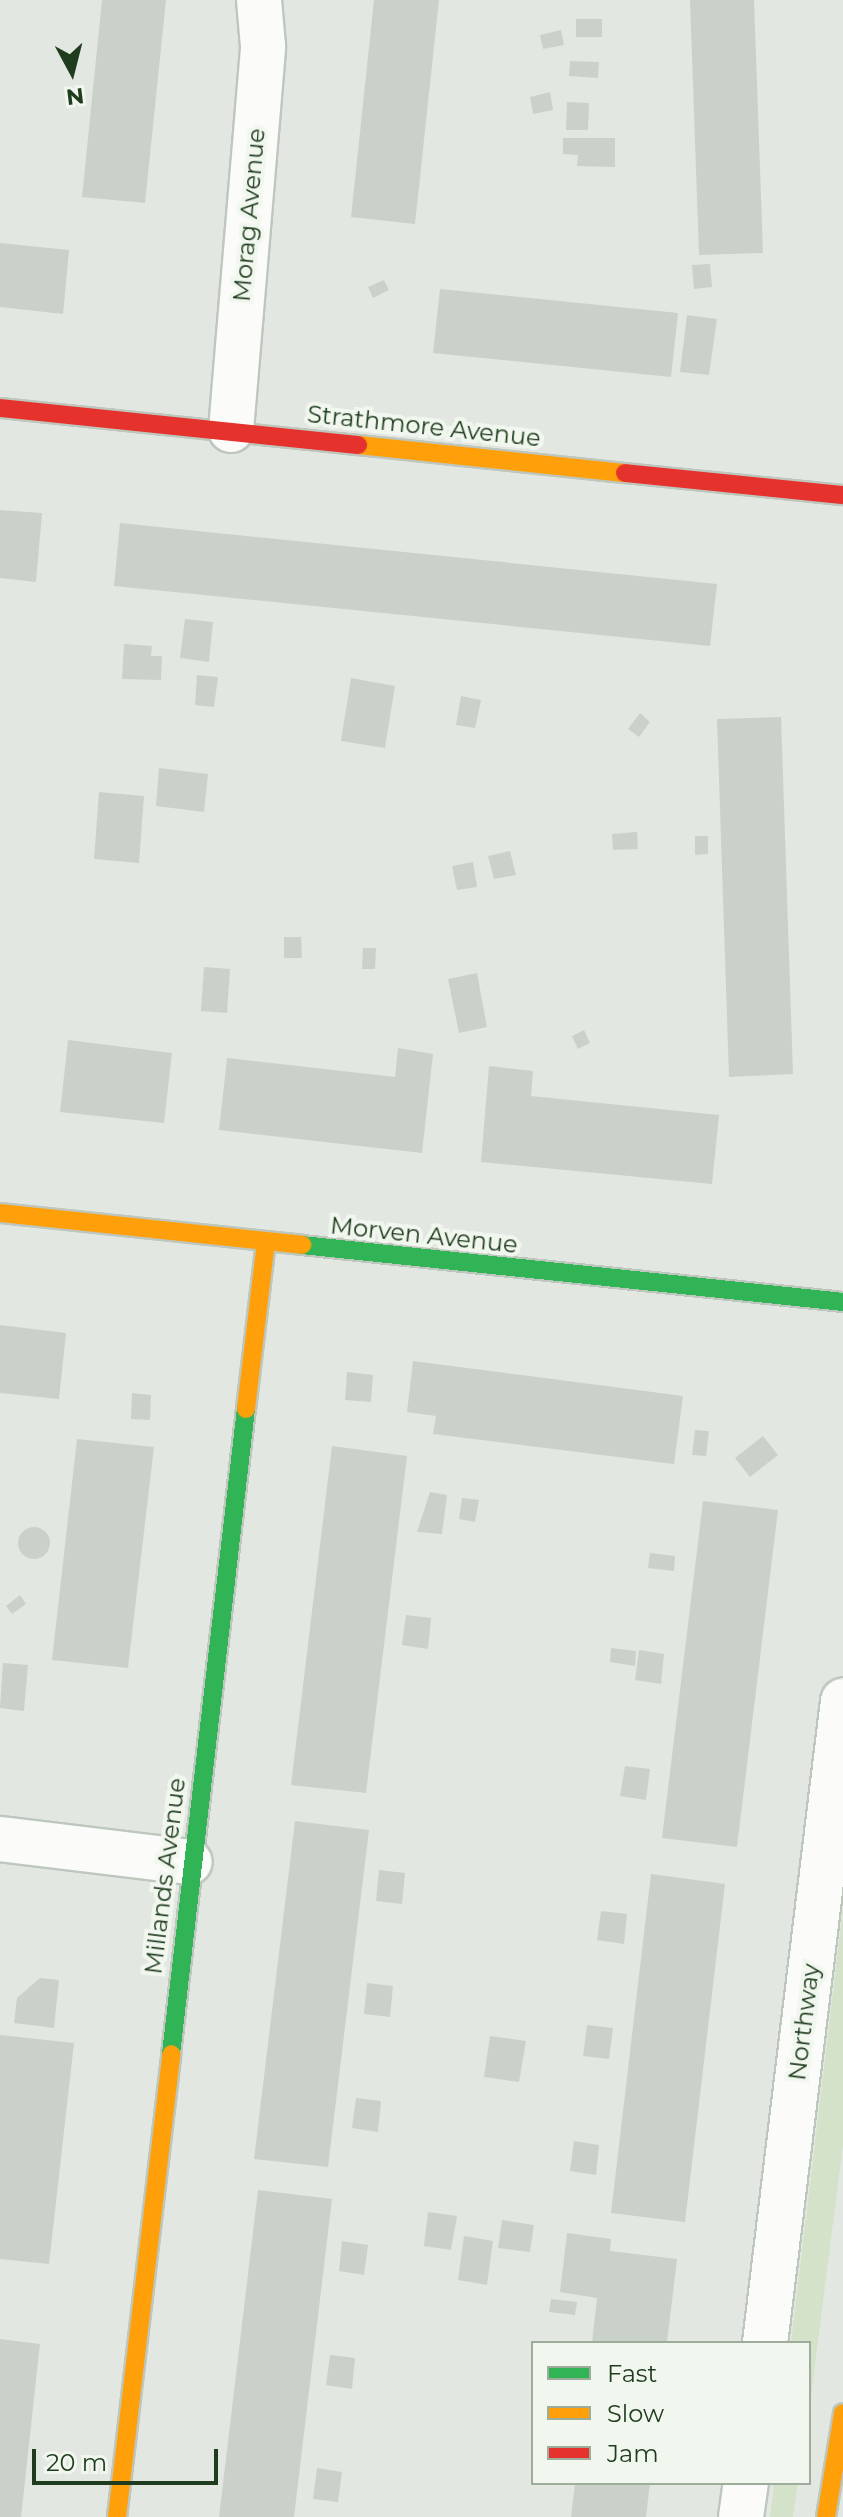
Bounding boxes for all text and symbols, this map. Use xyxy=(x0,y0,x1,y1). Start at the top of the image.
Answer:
north arrow xyxy=(32,32,112,112)
text: N xyxy=(65,82,85,111)
street label: Morag Avenue xyxy=(227,127,271,303)
street label: Strathmore Avenue xyxy=(306,399,542,453)
street label: Morven Avenue xyxy=(329,1211,519,1259)
street label: Millands Avenue xyxy=(139,1776,191,1976)
street label: Northway xyxy=(783,1962,825,2082)
legend xyxy=(531,2341,811,2485)
text: Fast xyxy=(607,2359,657,2388)
text: Slow xyxy=(607,2399,664,2428)
scale bar xyxy=(36,2433,222,2483)
text: Jam xyxy=(607,2439,659,2468)
text: 20 m xyxy=(46,2448,107,2477)

